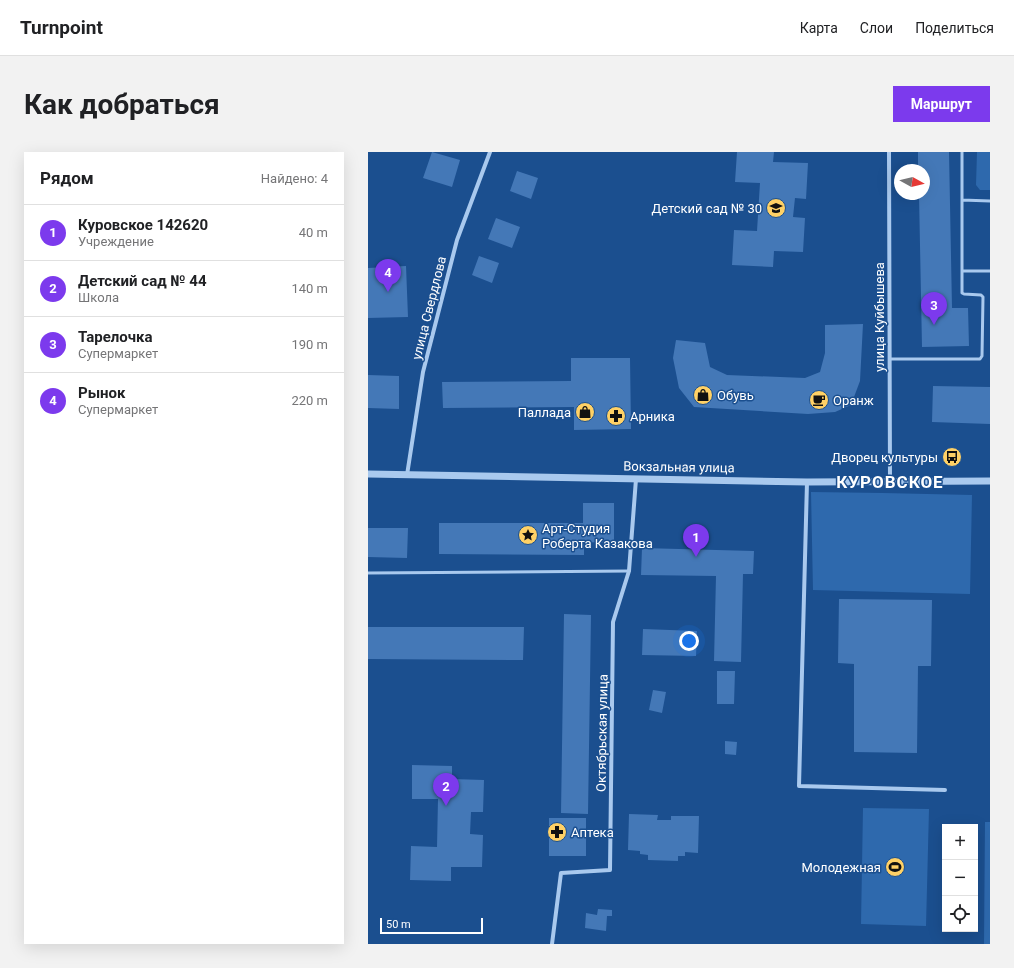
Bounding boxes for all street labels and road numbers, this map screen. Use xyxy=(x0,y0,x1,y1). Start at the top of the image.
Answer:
street label: улица Свердлова xyxy=(409,255,449,361)
street label: улица Куйбышева xyxy=(872,262,887,372)
street label: Вокзальная улица xyxy=(623,459,735,475)
street label: Октябрьская улица xyxy=(593,674,611,792)

